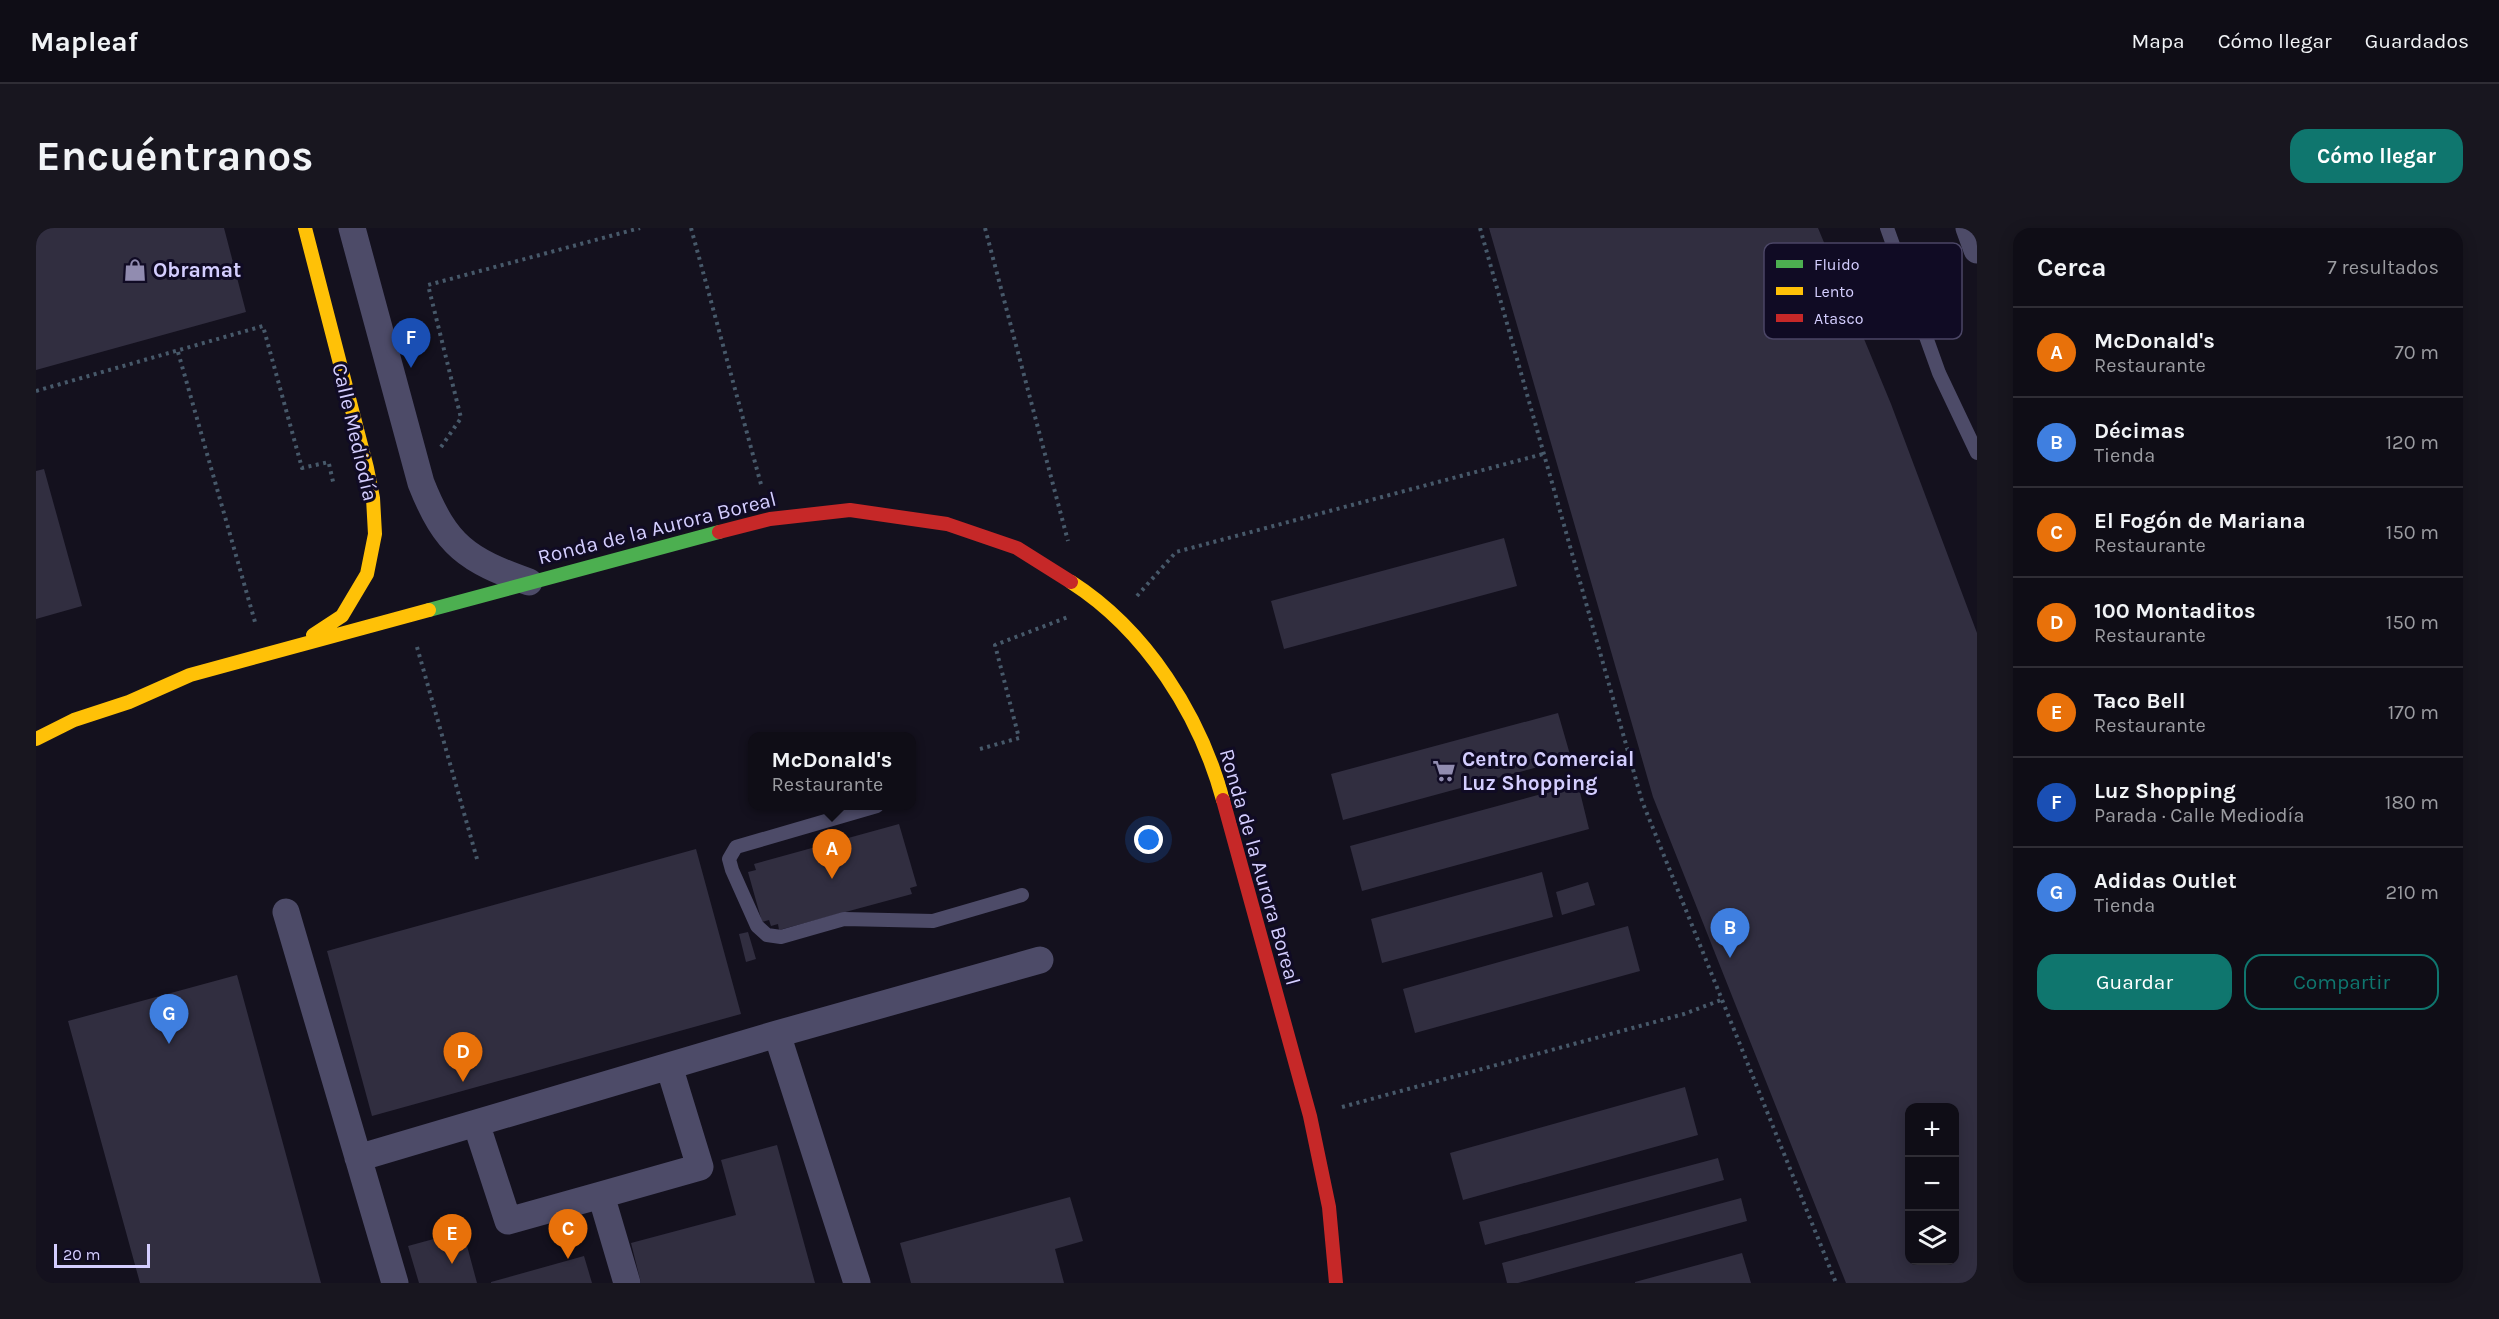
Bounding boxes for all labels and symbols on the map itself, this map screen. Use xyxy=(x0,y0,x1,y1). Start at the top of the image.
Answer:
legend xyxy=(1764,243,1962,339)
text: Fluido xyxy=(1814,255,1860,274)
shop icon: Obramat xyxy=(122,257,148,283)
place label: Obramat xyxy=(153,258,241,282)
text: Lento xyxy=(1814,282,1854,301)
text: Atasco xyxy=(1814,309,1863,328)
pin: F xyxy=(392,318,430,368)
street label: Calle Mediodía xyxy=(327,361,383,503)
street label: Ronda de la Aurora Boreal xyxy=(535,487,779,569)
street label: Ronda de la Aurora Boreal xyxy=(1215,746,1305,988)
place label: Centro Comercial Luz Shopping xyxy=(1462,747,1634,795)
supermarket icon: Centro Comercial Luz Shopping xyxy=(1431,758,1457,784)
your location xyxy=(1134,825,1163,854)
pin: A xyxy=(812,830,852,879)
pin: B xyxy=(1710,908,1750,958)
pin: G xyxy=(150,994,188,1044)
pin: D xyxy=(444,1032,482,1082)
pin: C xyxy=(548,1210,588,1259)
pin: E xyxy=(432,1214,472,1264)
scale bar xyxy=(54,1241,150,1268)

